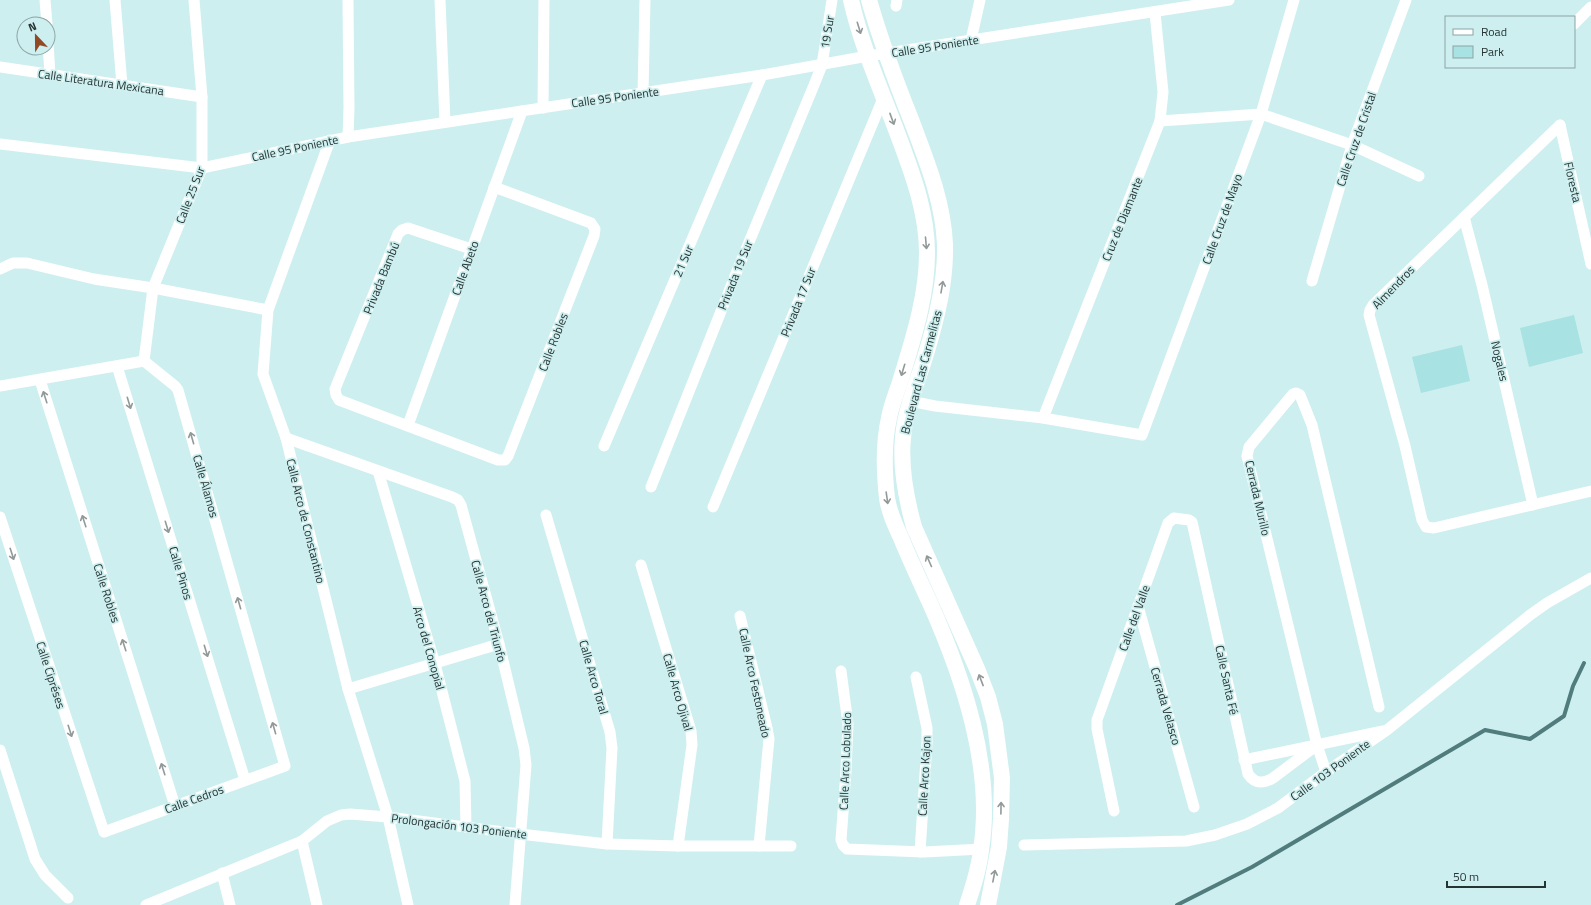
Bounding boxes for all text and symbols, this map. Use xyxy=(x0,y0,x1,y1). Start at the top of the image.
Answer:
street label: 19 Sur xyxy=(815,14,839,50)
north arrow xyxy=(16,16,56,56)
legend xyxy=(1445,16,1575,68)
text: N xyxy=(26,18,39,36)
one-way arrow xyxy=(856,21,863,34)
text: Road xyxy=(1481,22,1507,41)
street label: Calle 95 Poniente xyxy=(890,30,980,62)
text: Park xyxy=(1481,42,1504,61)
street label: Calle Literatura Mexicana xyxy=(37,64,165,100)
street label: Calle 95 Poniente xyxy=(570,81,660,113)
street label: Calle Cruz de Cristal xyxy=(1331,89,1381,189)
one-way arrow xyxy=(889,112,897,124)
street label: Calle 95 Poniente xyxy=(250,130,340,166)
street label: Floresta xyxy=(1559,160,1587,204)
street label: Calle 25 Sur xyxy=(170,164,210,226)
street label: Calle Cruz de Mayo xyxy=(1197,171,1247,267)
street label: Cruz de Diamante xyxy=(1096,174,1148,264)
one-way arrow xyxy=(923,236,930,249)
street label: Privada 19 Sur xyxy=(712,237,758,313)
street label: Calle Abeto xyxy=(446,238,484,298)
street label: Privada Bambú xyxy=(358,239,404,317)
street label: 21 Sur xyxy=(668,242,698,280)
street label: Almendros xyxy=(1367,260,1419,313)
street label: Privada 17 Sur xyxy=(775,264,821,340)
one-way arrow xyxy=(938,281,946,294)
street label: Boulevard Las Carmelitas xyxy=(895,308,947,436)
street label: Calle Robles xyxy=(533,310,573,374)
street label: Nogales xyxy=(1486,339,1514,384)
one-way arrow xyxy=(899,364,907,376)
one-way arrow xyxy=(41,391,48,404)
one-way arrow xyxy=(126,396,133,409)
one-way arrow xyxy=(188,431,195,444)
street label: Calle Álamos xyxy=(188,452,224,520)
street label: Calle Arco de Constantino xyxy=(281,457,331,585)
street label: Cerrada Murillo xyxy=(1240,458,1276,538)
one-way arrow xyxy=(883,491,891,504)
one-way arrow xyxy=(80,515,88,527)
one-way arrow xyxy=(164,521,171,534)
street label: Calle Pinos xyxy=(164,544,198,602)
one-way arrow xyxy=(9,547,16,560)
one-way arrow xyxy=(925,556,932,568)
street label: Calle Arco del Triunfo xyxy=(466,558,512,664)
street label: Calle Robles xyxy=(89,561,126,625)
street label: Calle del Valle xyxy=(1113,582,1155,654)
one-way arrow xyxy=(235,597,242,610)
street label: Arco del Conopial xyxy=(408,604,450,692)
street label: Calle Arco Festoneado xyxy=(734,626,776,740)
street label: Calle Arco Toral xyxy=(574,638,614,716)
street label: Calle Cipréses xyxy=(31,639,71,711)
one-way arrow xyxy=(120,639,127,652)
street label: Calle Santa Fé xyxy=(1210,643,1244,717)
one-way arrow xyxy=(203,645,210,658)
street label: Calle Arco Ojival xyxy=(658,651,698,733)
street label: Cerrada Velasco xyxy=(1146,665,1186,747)
one-way arrow xyxy=(977,675,985,687)
street label: Calle Arco Lobulado xyxy=(834,712,856,810)
one-way arrow xyxy=(270,722,277,735)
one-way arrow xyxy=(67,724,74,737)
street label: Calle 103 Poniente xyxy=(1286,734,1374,806)
street label: Calle Arco Kajon xyxy=(912,735,936,817)
one-way arrow xyxy=(159,763,166,776)
street label: Calle Cedros xyxy=(162,779,227,818)
one-way arrow xyxy=(997,802,1005,815)
street label: Prolongación 103 Poniente xyxy=(390,808,528,844)
scale bar xyxy=(1447,863,1545,889)
text: 50 m xyxy=(1453,867,1479,886)
one-way arrow xyxy=(990,870,998,883)

